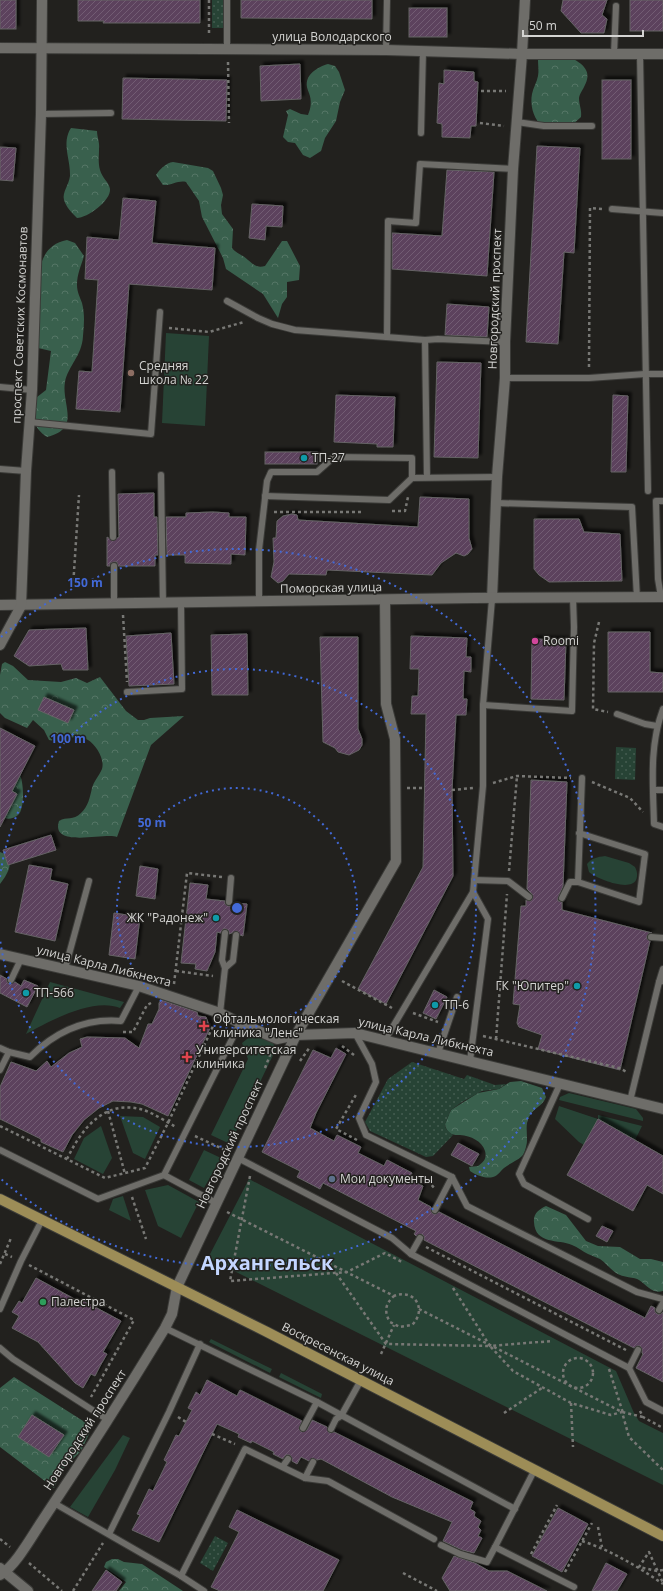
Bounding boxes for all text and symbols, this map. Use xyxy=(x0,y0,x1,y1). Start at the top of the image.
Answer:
scale bar xyxy=(523,12,643,38)
text: 50 m xyxy=(529,17,557,34)
street label: улица Володарского xyxy=(272,28,392,45)
street label: проспект Советских Космонавтов xyxy=(8,226,31,424)
street label: Новгородский проспект xyxy=(484,228,505,370)
place label: Средняя школа № 22 xyxy=(139,357,209,388)
marker: Средняя школа № 22 xyxy=(126,368,136,378)
place label: ТП-27 xyxy=(312,449,345,466)
marker: ТП-27 xyxy=(299,453,309,463)
text: 150 m xyxy=(67,574,103,591)
street label: Поморская улица xyxy=(280,578,382,597)
place label: Roomi xyxy=(543,632,579,649)
marker: Roomi xyxy=(530,636,540,646)
text: 100 m xyxy=(50,730,86,747)
text: 50 m xyxy=(138,814,166,831)
centre of rings xyxy=(230,901,244,915)
place label: ЖК "Радонеж" xyxy=(127,909,208,926)
marker: ЖК "Радонеж" xyxy=(211,913,221,923)
street label: улица Карла Либкнехта xyxy=(35,941,173,990)
place label: ГК "Юпитер" xyxy=(495,977,569,994)
marker: ГК "Юпитер" xyxy=(572,981,582,991)
place label: ТП-566 xyxy=(34,984,74,1001)
marker: ТП-566 xyxy=(21,988,31,998)
place label: ТП-6 xyxy=(443,996,469,1013)
marker: ТП-6 xyxy=(430,1000,440,1010)
place label: Офтальмологическая клиника "Ленс" xyxy=(213,1010,339,1041)
street label: улица Карла Либкнехта xyxy=(357,1013,495,1060)
marker: Офтальмологическая клиника "Ленс" xyxy=(198,1020,210,1032)
place label: Университетская клиника xyxy=(196,1041,296,1072)
marker: Университетская клиника xyxy=(181,1051,193,1063)
street label: Новгородский проспект xyxy=(192,1076,267,1211)
place label: Мои документы xyxy=(340,1170,433,1187)
marker: Мои документы xyxy=(327,1174,337,1184)
district label: Архангельск xyxy=(201,1249,334,1276)
place label: Палестра xyxy=(51,1293,105,1310)
marker: Палестра xyxy=(38,1297,48,1307)
street label: Воскресенская улица xyxy=(279,1318,397,1389)
street label: Новгородский проспект xyxy=(39,1366,130,1493)

